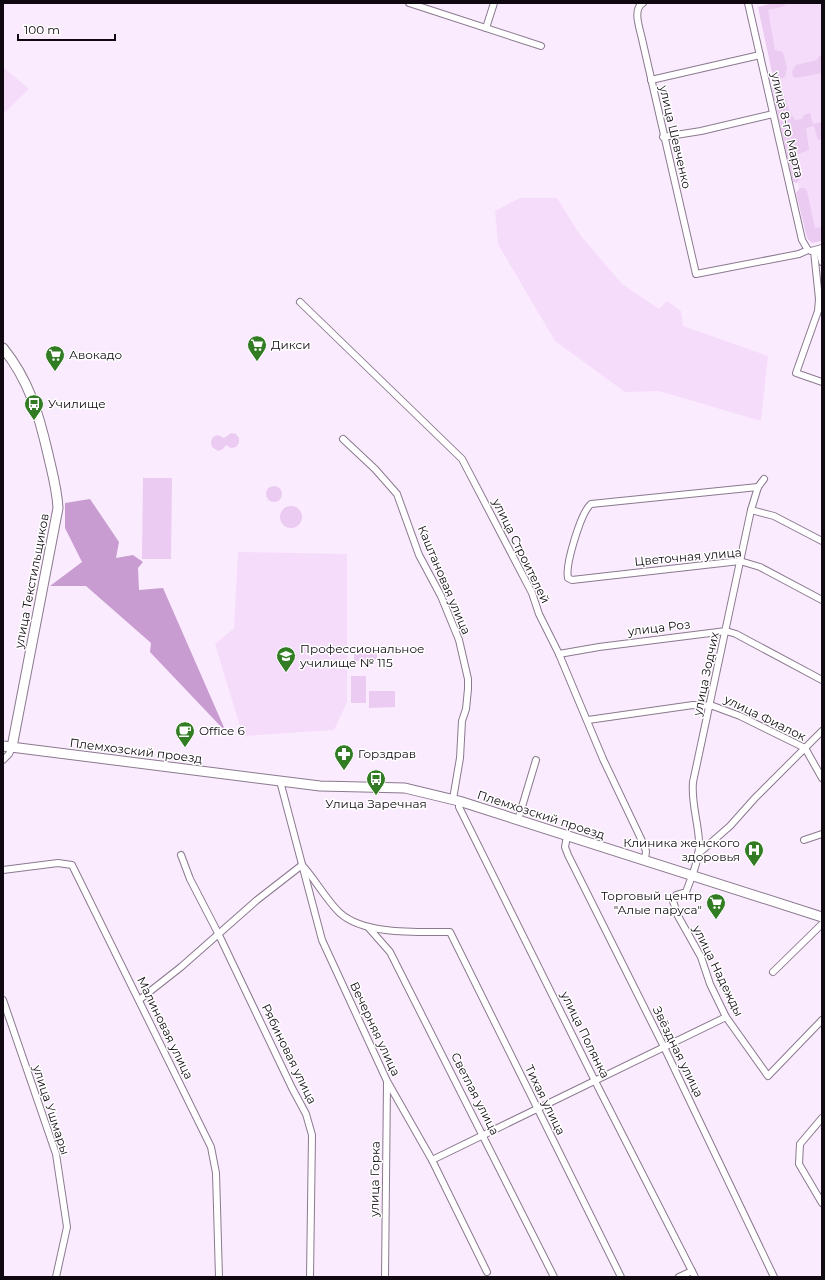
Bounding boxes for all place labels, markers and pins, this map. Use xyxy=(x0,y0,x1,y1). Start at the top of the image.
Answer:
supermarket icon: Дикси xyxy=(246,334,268,362)
place label: Дикси xyxy=(271,337,311,352)
supermarket icon: Авокадо xyxy=(44,344,66,372)
place label: Авокадо xyxy=(69,347,123,362)
bus stop icon: Училище xyxy=(23,393,45,421)
place label: Училище xyxy=(48,396,106,411)
place label: Профессиональное училище № 115 xyxy=(299,641,424,670)
school or university icon: Профессиональное училище № 115 xyxy=(275,645,297,673)
cafe icon: Office 6 xyxy=(174,720,196,748)
place label: Office 6 xyxy=(199,723,245,738)
pharmacy icon: Горздрав xyxy=(333,743,355,771)
place label: Горздрав xyxy=(358,746,416,761)
bus stop icon: Улица Заречная xyxy=(365,768,387,796)
place label: Улица Заречная xyxy=(325,796,427,811)
place label: Клиника женского здоровья xyxy=(623,835,740,864)
hospital icon: Клиника женского здоровья xyxy=(743,839,765,867)
place label: Торговый центр "Алые паруса" xyxy=(601,888,702,917)
supermarket icon: Торговый центр "Алые паруса" xyxy=(705,892,727,920)

